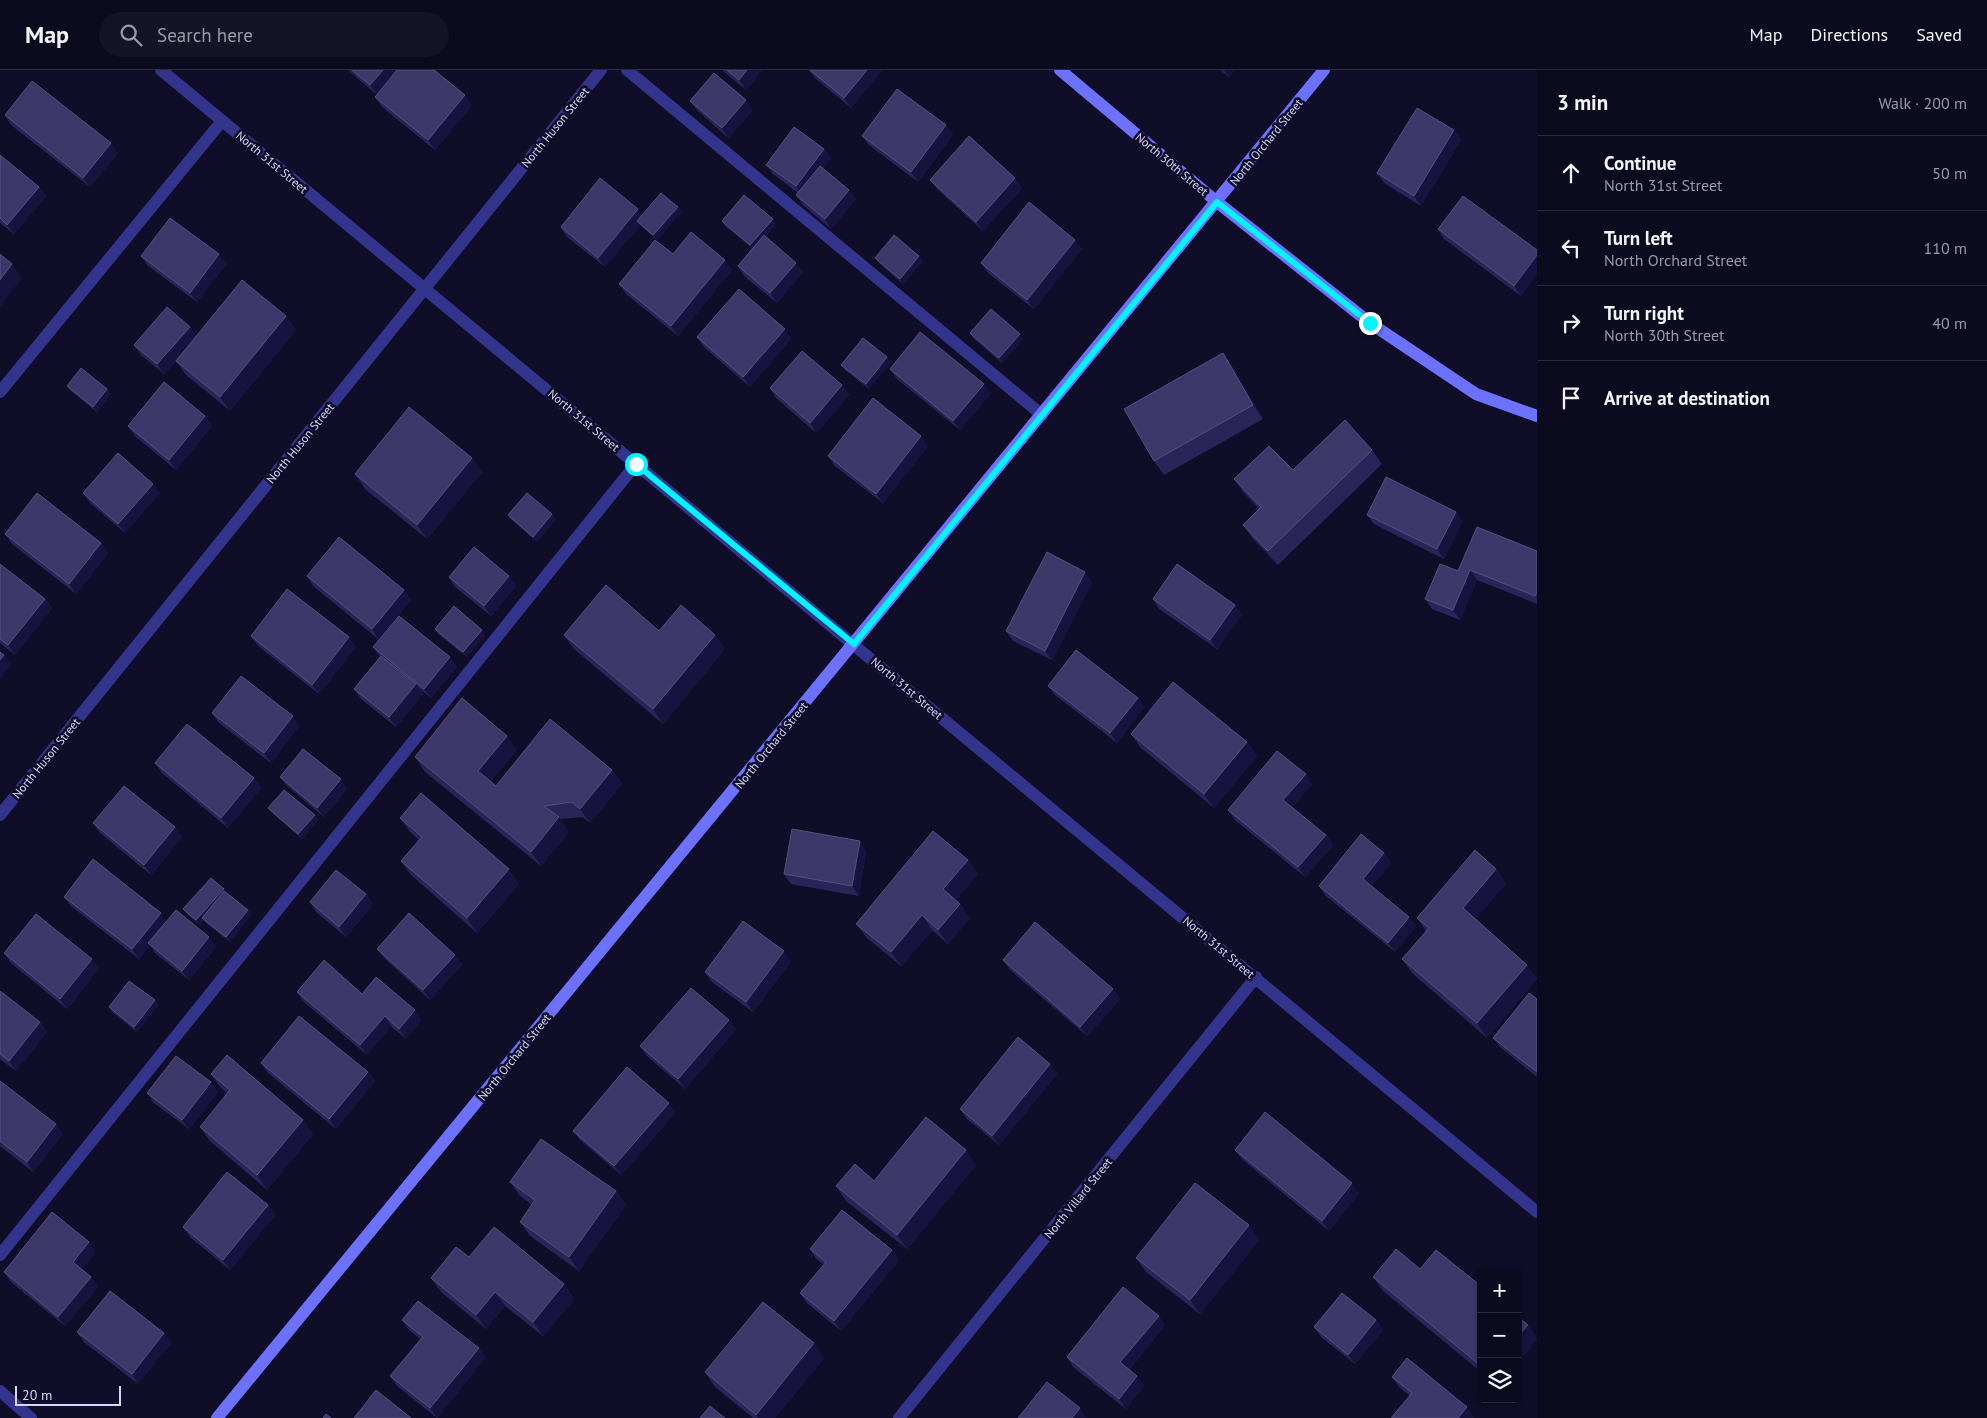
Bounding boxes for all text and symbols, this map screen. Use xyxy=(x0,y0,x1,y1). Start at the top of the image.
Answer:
search box xyxy=(99,12,449,57)
text: Map xyxy=(25,19,69,50)
icon: search xyxy=(117,21,145,49)
text: Search here xyxy=(157,23,253,47)
text: Map xyxy=(1750,23,1782,46)
text: Directions xyxy=(1810,23,1888,46)
text: Saved xyxy=(1916,23,1962,46)
street label: North Huson Street xyxy=(518,84,592,170)
text: 3 min xyxy=(1557,89,1608,116)
text: Walk · 200 m xyxy=(1878,93,1967,113)
street label: North Orchard Street xyxy=(1226,96,1306,188)
street label: North 31st Street xyxy=(233,128,311,196)
street label: North 30th Street xyxy=(1133,129,1211,199)
text: Continue xyxy=(1604,151,1676,175)
icon: ahead xyxy=(1557,159,1585,187)
text: 50 m xyxy=(1932,163,1967,183)
text: North 31st Street xyxy=(1604,175,1722,195)
text: Turn left xyxy=(1604,226,1673,250)
icon: left xyxy=(1557,234,1585,262)
text: 110 m xyxy=(1924,238,1967,258)
text: North Orchard Street xyxy=(1604,250,1747,270)
text: Turn right xyxy=(1604,301,1684,325)
icon: right xyxy=(1557,309,1585,337)
route end xyxy=(1359,312,1382,335)
text: 40 m xyxy=(1932,313,1967,333)
text: North 30th Street xyxy=(1604,325,1724,345)
icon: arrive xyxy=(1557,384,1585,412)
street label: North 31st Street xyxy=(545,386,623,454)
text: Arrive at destination xyxy=(1604,386,1770,410)
street label: North Huson Street xyxy=(263,400,337,486)
route start xyxy=(625,453,648,476)
street label: North 31st Street xyxy=(868,654,946,722)
street label: North Orchard Street xyxy=(731,699,811,791)
street label: North Huson Street xyxy=(9,715,83,801)
street label: North 31st Street xyxy=(1180,913,1258,981)
street label: North Orchard Street xyxy=(474,1011,554,1103)
street label: North Villard Street xyxy=(1041,1154,1115,1242)
map controls xyxy=(1477,1268,1522,1403)
button: + xyxy=(1477,1268,1522,1313)
button: − xyxy=(1477,1313,1522,1358)
button: layers xyxy=(1477,1358,1522,1403)
scale bar xyxy=(15,1383,121,1406)
text: 20 m xyxy=(22,1386,52,1404)

